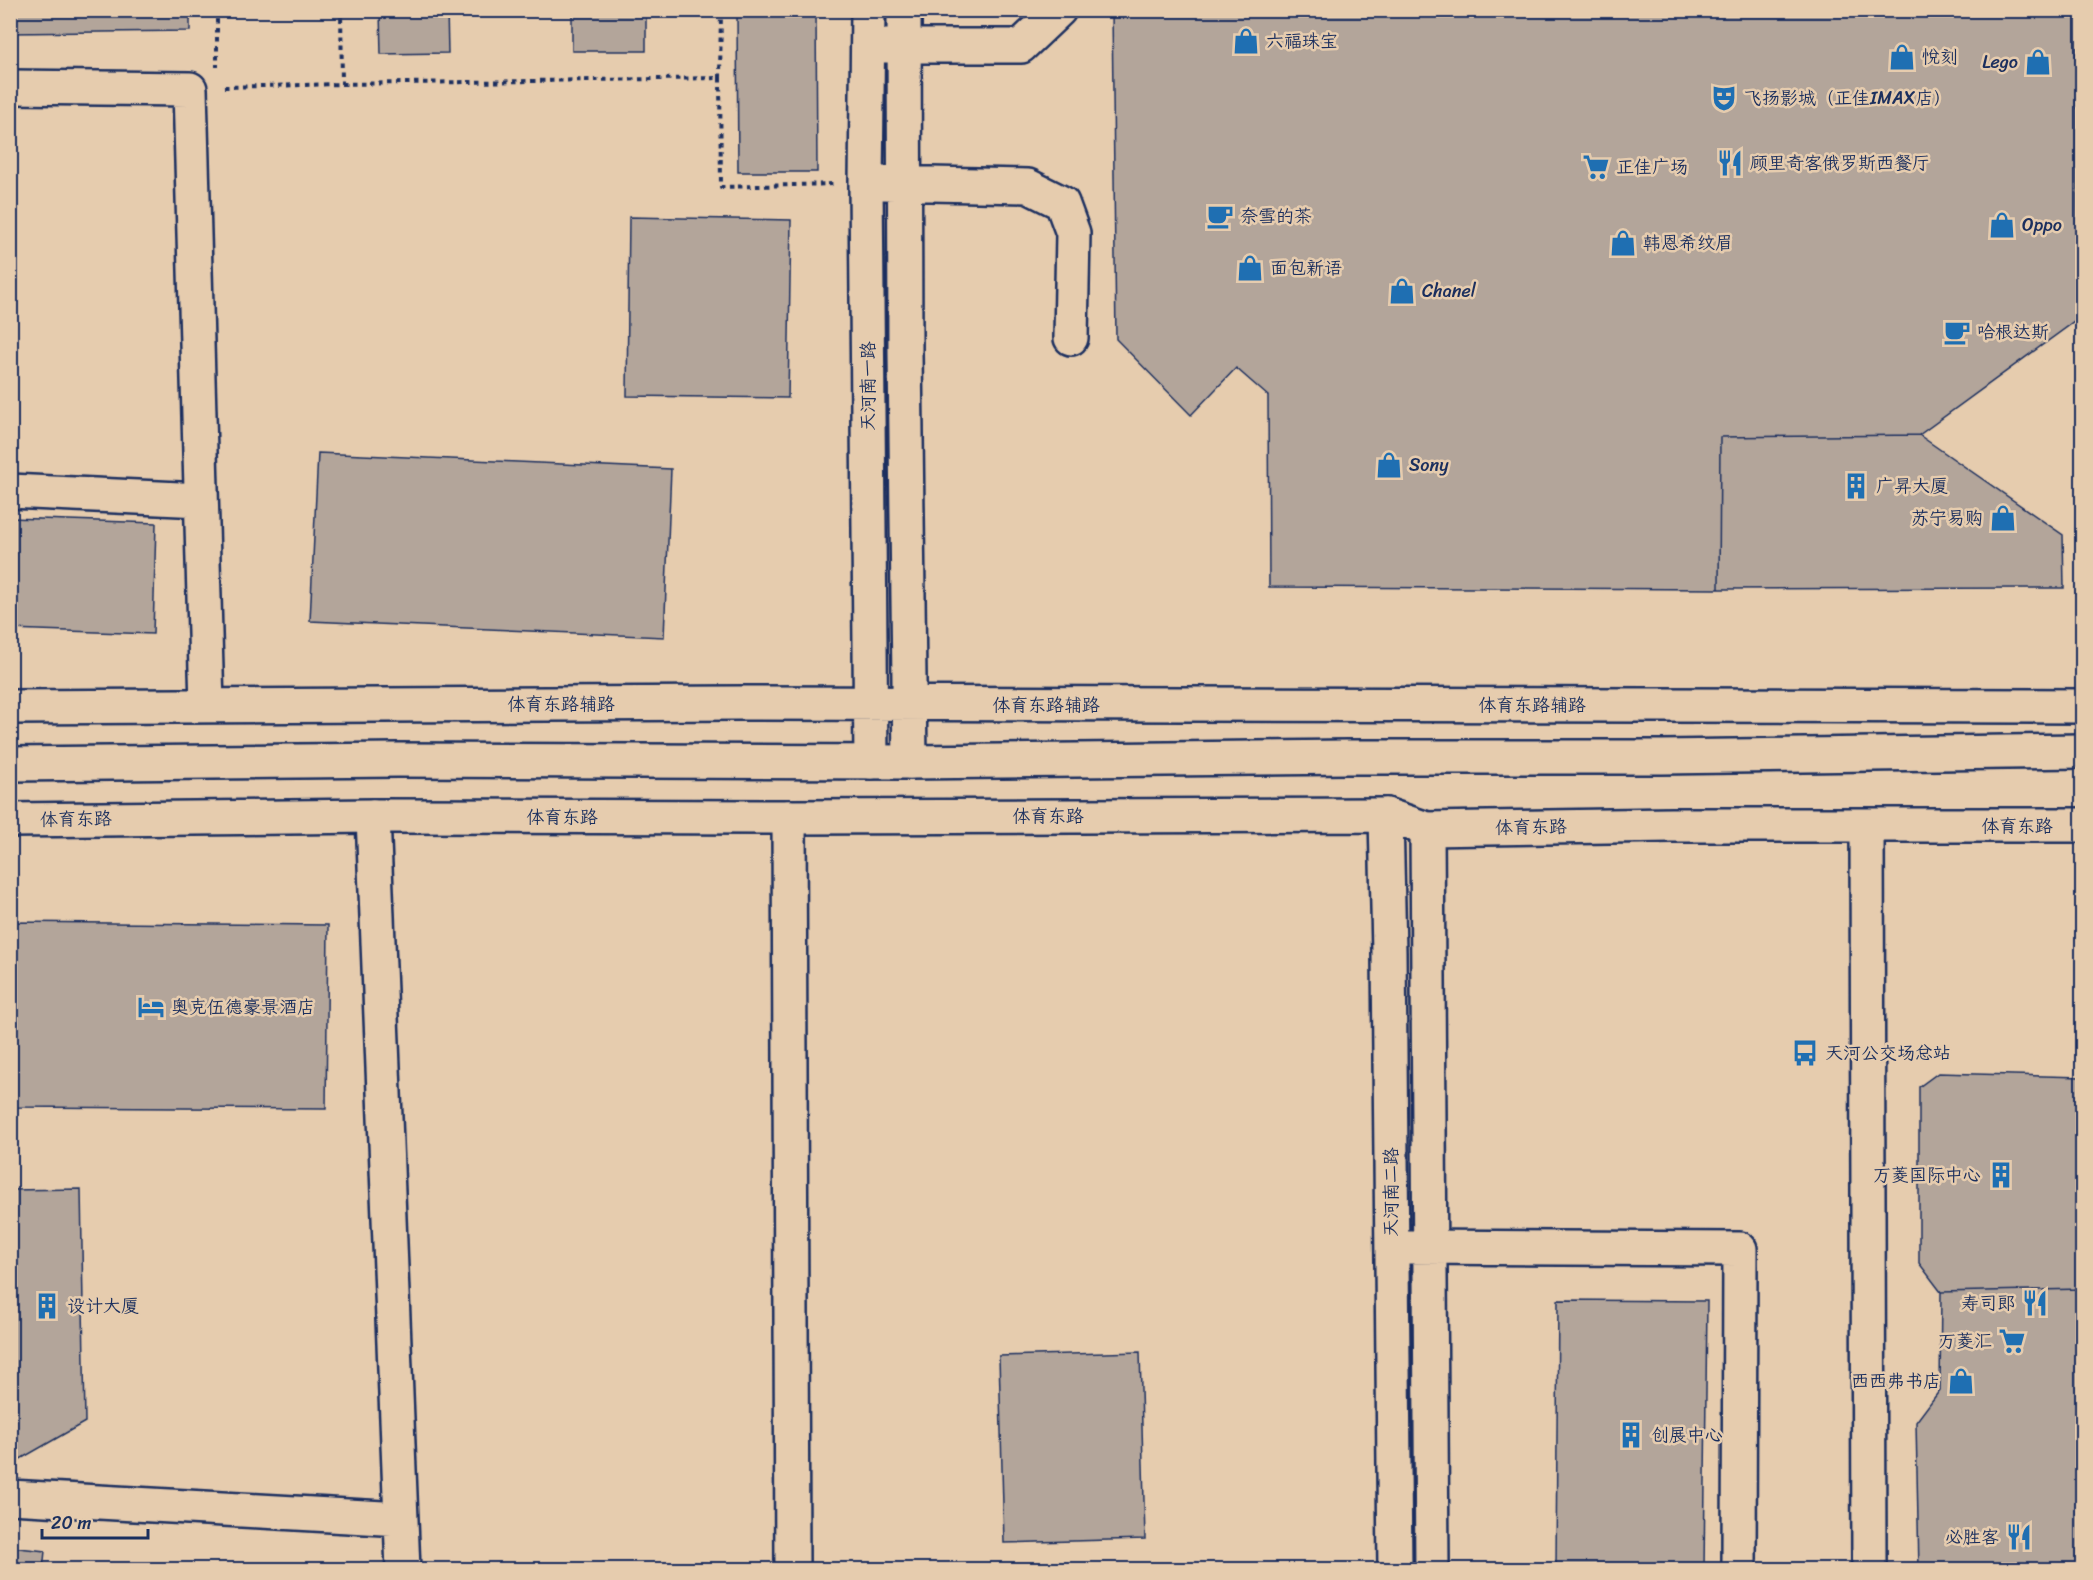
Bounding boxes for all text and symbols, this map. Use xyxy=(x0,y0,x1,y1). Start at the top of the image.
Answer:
place label: 六福珠宝 xyxy=(1266,25,1338,57)
shop icon: 六福珠宝 xyxy=(1231,26,1261,56)
place label: 悦刻 xyxy=(1922,41,1958,73)
shop icon: 悦刻 xyxy=(1887,42,1917,72)
place label: Lego xyxy=(1982,46,2018,78)
shop icon: Lego xyxy=(2023,47,2053,77)
place label: 飞扬影城（正佳IMAX店） xyxy=(1744,82,1951,114)
theatre icon: 飞扬影城（正佳IMAX店） xyxy=(1709,83,1739,113)
place label: 顾里奇客俄罗斯西餐厅 xyxy=(1750,147,1930,179)
restaurant icon: 顾里奇客俄罗斯西餐厅 xyxy=(1715,148,1745,178)
place label: 正佳广场 xyxy=(1616,151,1688,183)
supermarket icon: 正佳广场 xyxy=(1581,152,1611,182)
place label: 奈雪的茶 xyxy=(1240,200,1312,232)
cafe icon: 奈雪的茶 xyxy=(1205,201,1235,231)
place label: Oppo xyxy=(2022,209,2062,241)
shop icon: Oppo xyxy=(1987,210,2017,240)
place label: 韩恩希纹眉 xyxy=(1643,227,1733,259)
shop icon: 韩恩希纹眉 xyxy=(1608,228,1638,258)
place label: 面包新语 xyxy=(1270,252,1342,284)
shop icon: 面包新语 xyxy=(1235,253,1265,283)
place label: Chanel xyxy=(1422,275,1477,307)
shop icon: Chanel xyxy=(1387,276,1417,306)
place label: 哈根达斯 xyxy=(1977,316,2049,348)
cafe icon: 哈根达斯 xyxy=(1942,317,1972,347)
street label: 天河南一路 xyxy=(852,341,884,431)
place label: Sony xyxy=(1409,449,1449,481)
shop icon: Sony xyxy=(1374,450,1404,480)
place label: 广昇大厦 xyxy=(1876,470,1948,502)
building icon: 广昇大厦 xyxy=(1841,471,1871,501)
place label: 苏宁易购 xyxy=(1911,502,1983,534)
shop icon: 苏宁易购 xyxy=(1988,503,2018,533)
street label: 体育东路辅路 xyxy=(507,688,615,720)
street label: 体育东路辅路 xyxy=(992,689,1100,721)
street label: 体育东路辅路 xyxy=(1478,689,1586,721)
street label: 体育东路 xyxy=(1012,800,1084,832)
street label: 体育东路 xyxy=(526,801,598,833)
street label: 体育东路 xyxy=(40,802,112,836)
street label: 体育东路 xyxy=(1495,810,1567,844)
street label: 体育东路 xyxy=(1981,810,2053,842)
place label: 奥克伍德豪景酒店 xyxy=(171,991,315,1023)
hotel icon: 奥克伍德豪景酒店 xyxy=(136,992,166,1022)
place label: 天河公交场总站 xyxy=(1825,1037,1951,1069)
bus stop icon: 天河公交场总站 xyxy=(1790,1038,1820,1068)
street label: 天河南二路 xyxy=(1375,1147,1407,1237)
place label: 万菱国际中心 xyxy=(1873,1159,1981,1191)
building icon: 万菱国际中心 xyxy=(1986,1160,2016,1190)
place label: 寿司郎 xyxy=(1961,1287,2015,1319)
restaurant icon: 寿司郎 xyxy=(2020,1288,2050,1318)
place label: 设计大厦 xyxy=(67,1290,139,1322)
building icon: 设计大厦 xyxy=(32,1291,62,1321)
place label: 万菱汇 xyxy=(1938,1325,1992,1357)
supermarket icon: 万菱汇 xyxy=(1997,1326,2027,1356)
place label: 西西弗书店 xyxy=(1851,1365,1941,1397)
shop icon: 西西弗书店 xyxy=(1946,1366,1976,1396)
place label: 创展中心 xyxy=(1651,1419,1723,1451)
building icon: 创展中心 xyxy=(1616,1420,1646,1450)
scale bar xyxy=(42,1502,148,1540)
text: 20 m xyxy=(51,1507,91,1539)
place label: 必胜客 xyxy=(1945,1521,1999,1553)
restaurant icon: 必胜客 xyxy=(2004,1522,2034,1552)

